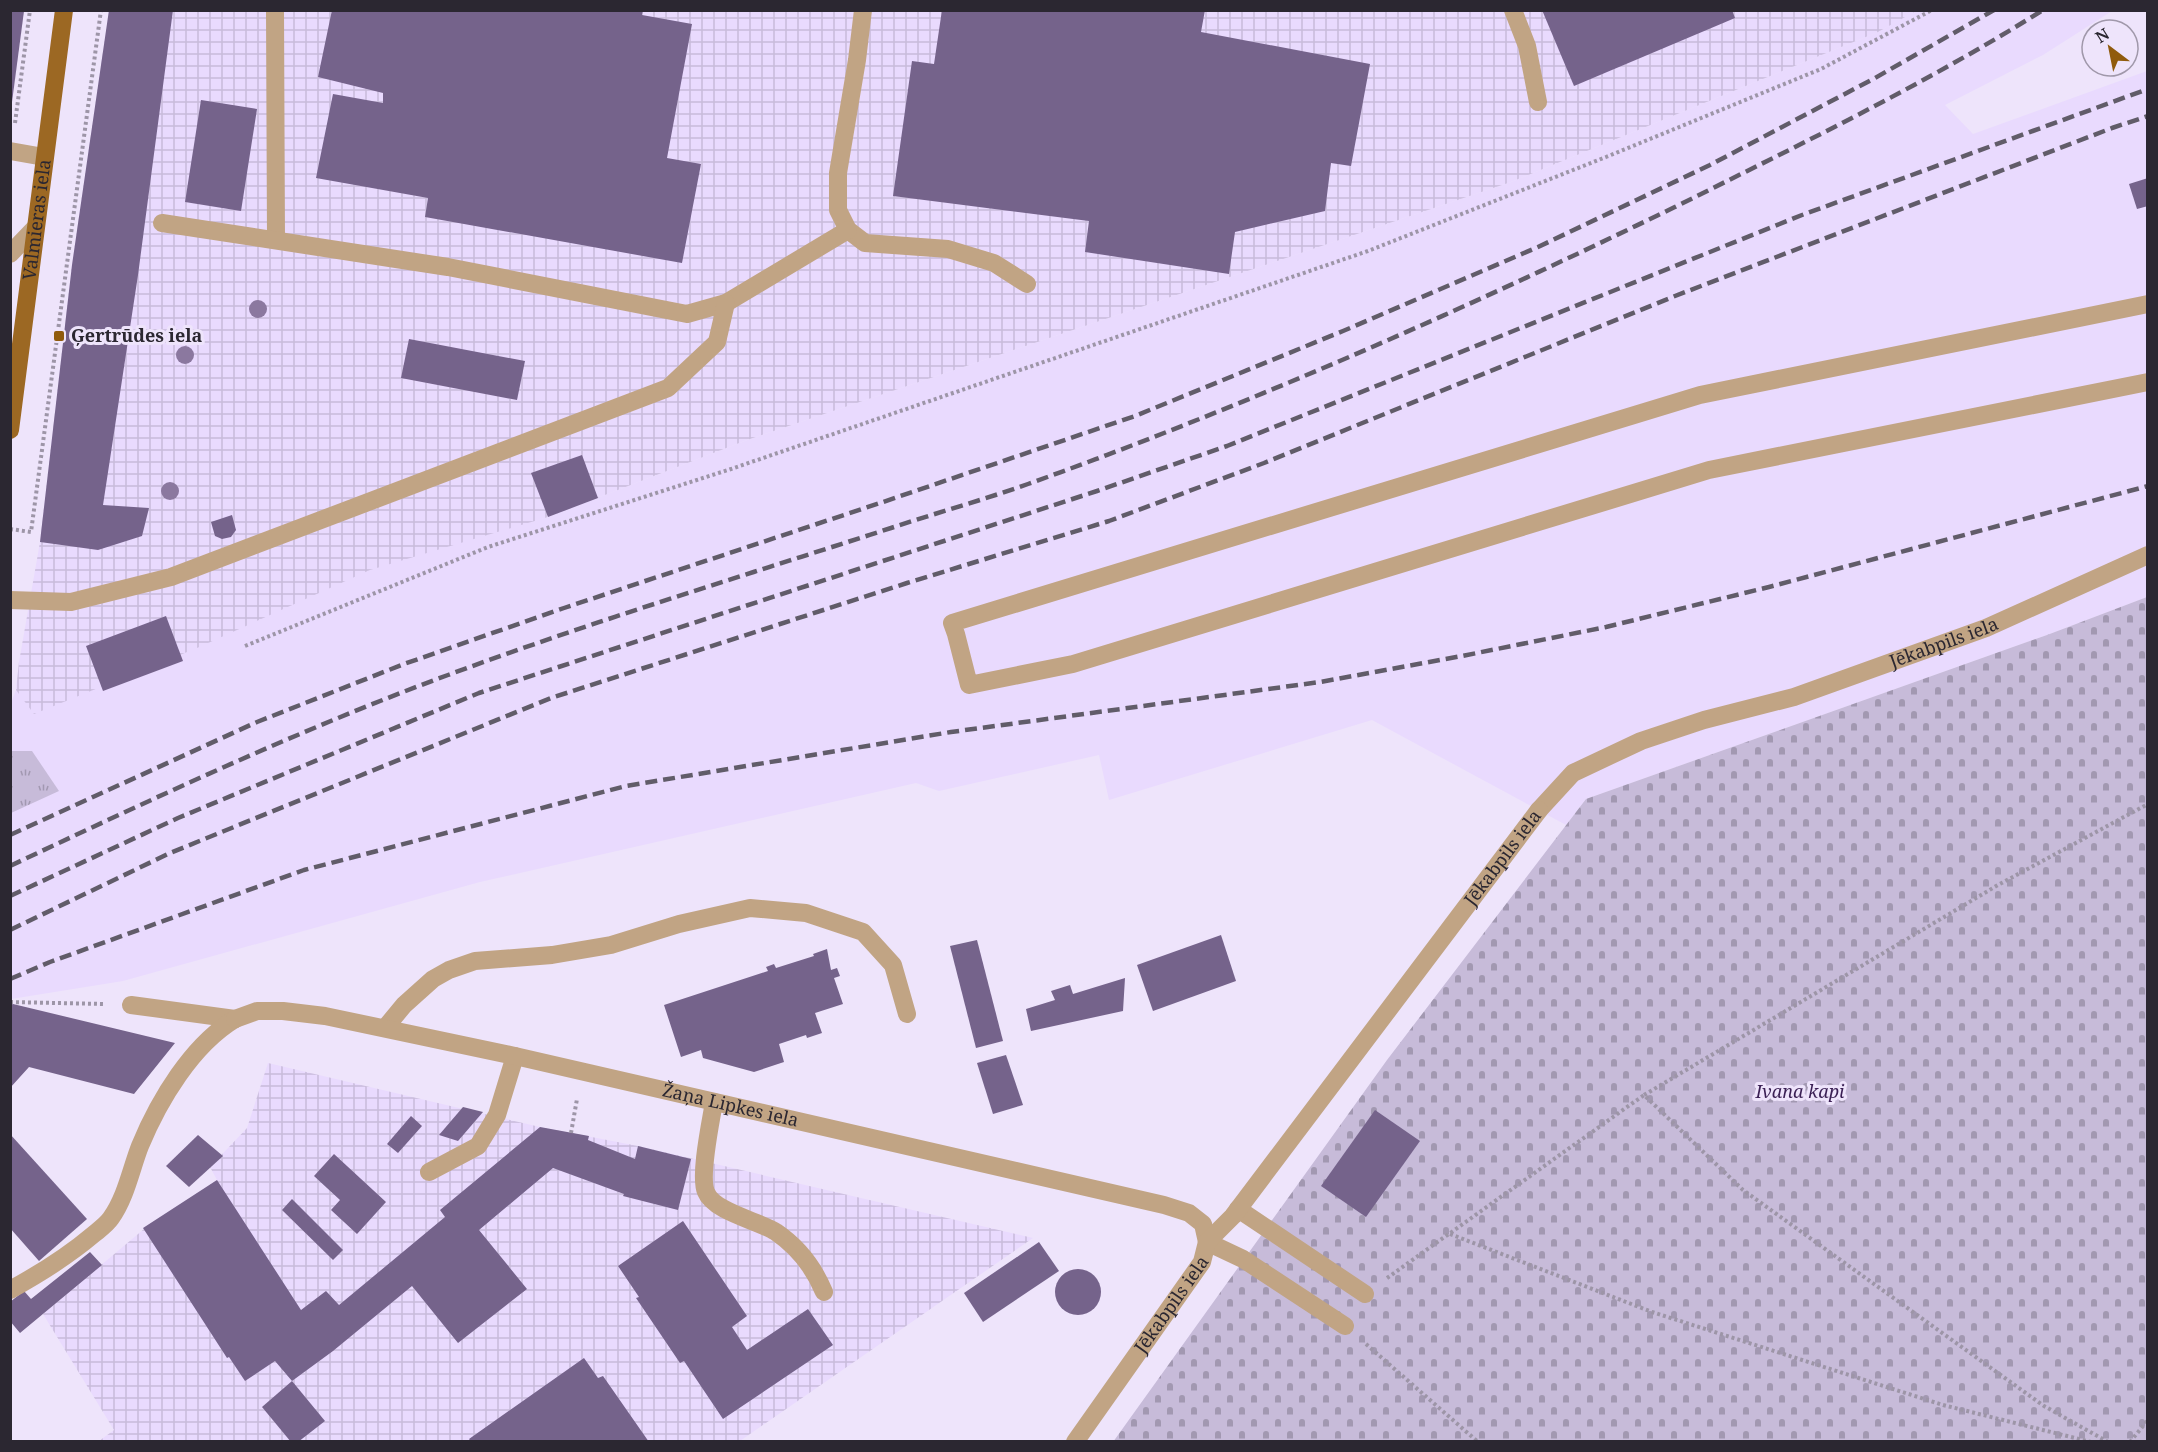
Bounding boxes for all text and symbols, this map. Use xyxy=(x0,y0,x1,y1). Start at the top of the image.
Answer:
north arrow xyxy=(2080,18,2140,78)
text: N xyxy=(2091,22,2114,48)
street label: Valmieras iela xyxy=(16,158,56,281)
place label: Ģertrūdes iela xyxy=(71,323,203,347)
marker: Ģertrūdes iela xyxy=(52,329,66,343)
street label: Jēkabpils iela xyxy=(1885,611,2002,673)
street label: Jēkabpils iela xyxy=(1457,805,1546,911)
street label: Žaņa Lipkes iela xyxy=(660,1077,801,1132)
park label: Ivana kapi xyxy=(1754,1079,1845,1103)
street label: Jēkabpils iela xyxy=(1128,1251,1214,1359)

